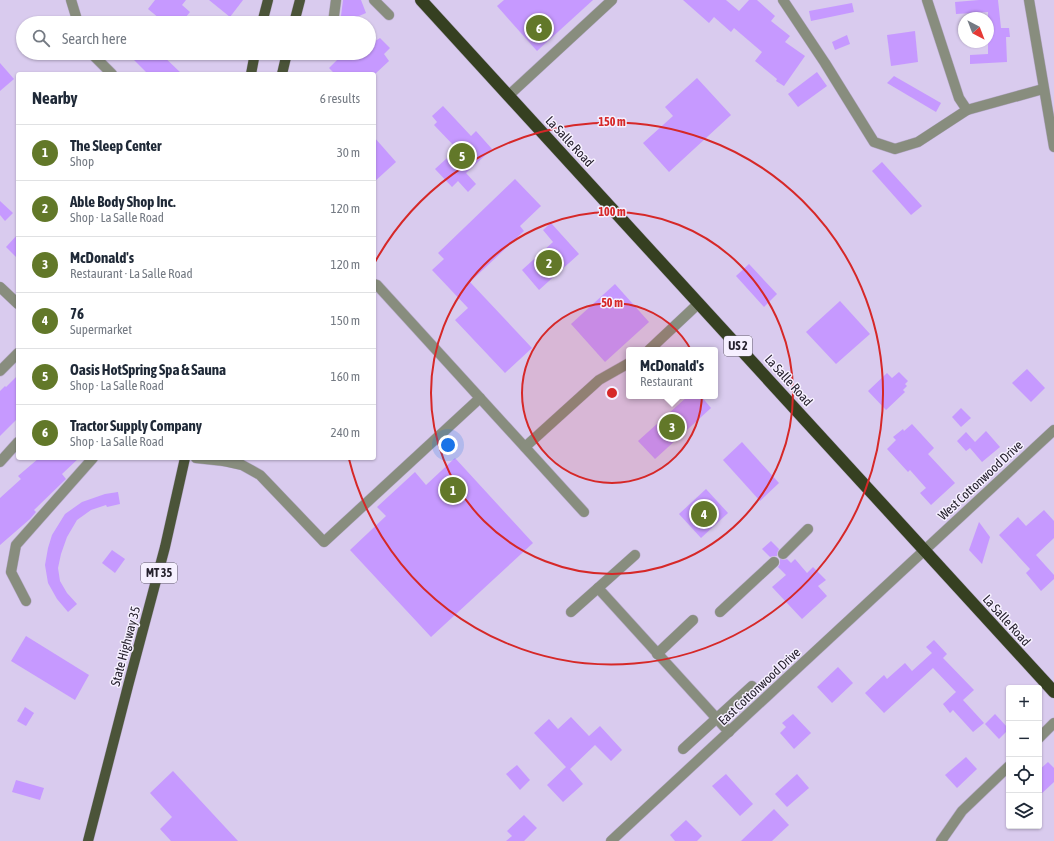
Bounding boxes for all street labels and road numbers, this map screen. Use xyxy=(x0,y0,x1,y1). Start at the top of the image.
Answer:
street label: La Salle Road xyxy=(542,113,597,170)
road number: US 2 xyxy=(724,336,752,356)
street label: La Salle Road xyxy=(762,352,815,409)
street label: West Cottonwood Drive xyxy=(935,437,1026,523)
road number: MT 35 xyxy=(141,563,177,583)
street label: La Salle Road xyxy=(980,592,1033,649)
street label: State Highway 35 xyxy=(108,605,143,688)
street label: East Cottonwood Drive xyxy=(715,645,803,728)

